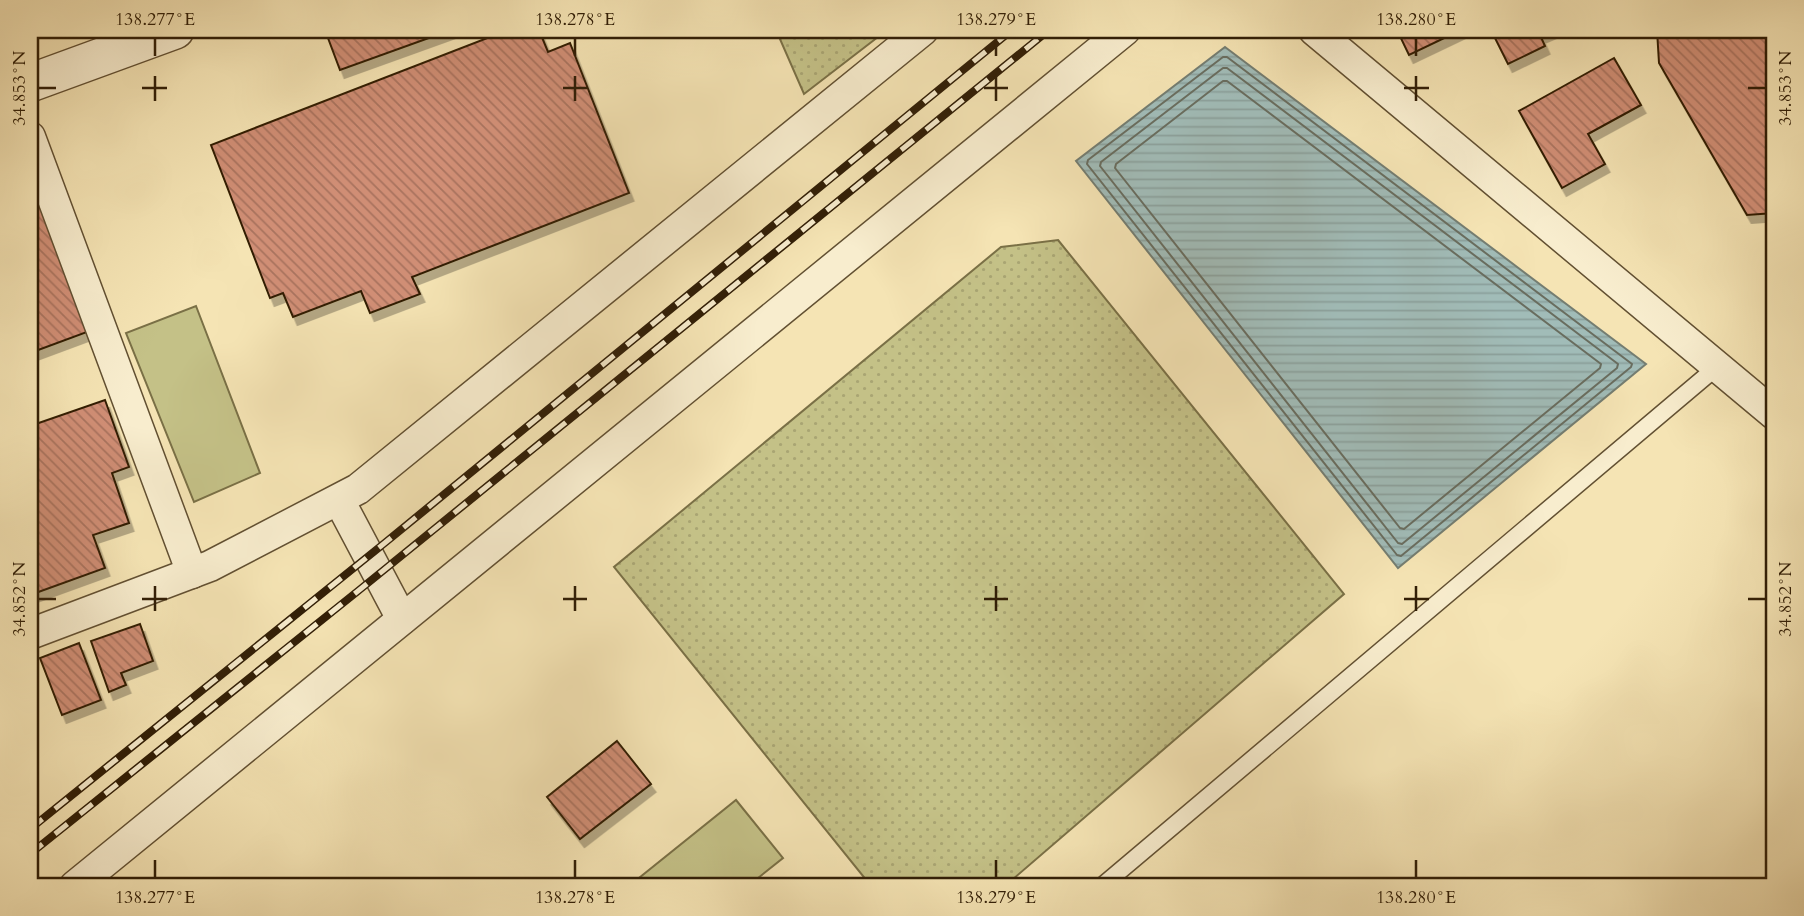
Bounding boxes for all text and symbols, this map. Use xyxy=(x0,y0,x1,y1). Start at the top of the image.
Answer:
text: 138.277°E xyxy=(115,7,195,32)
text: 138.278°E xyxy=(535,7,615,32)
text: 138.279°E xyxy=(956,7,1036,32)
text: 138.280°E xyxy=(1376,7,1456,32)
text: 34.853°N xyxy=(7,50,32,126)
text: 34.853°N xyxy=(1773,50,1798,126)
text: 34.852°N xyxy=(7,561,32,637)
text: 34.852°N xyxy=(1773,561,1798,637)
text: 138.277°E xyxy=(115,885,195,910)
text: 138.278°E xyxy=(535,885,615,910)
text: 138.279°E xyxy=(956,885,1036,910)
text: 138.280°E xyxy=(1376,885,1456,910)

